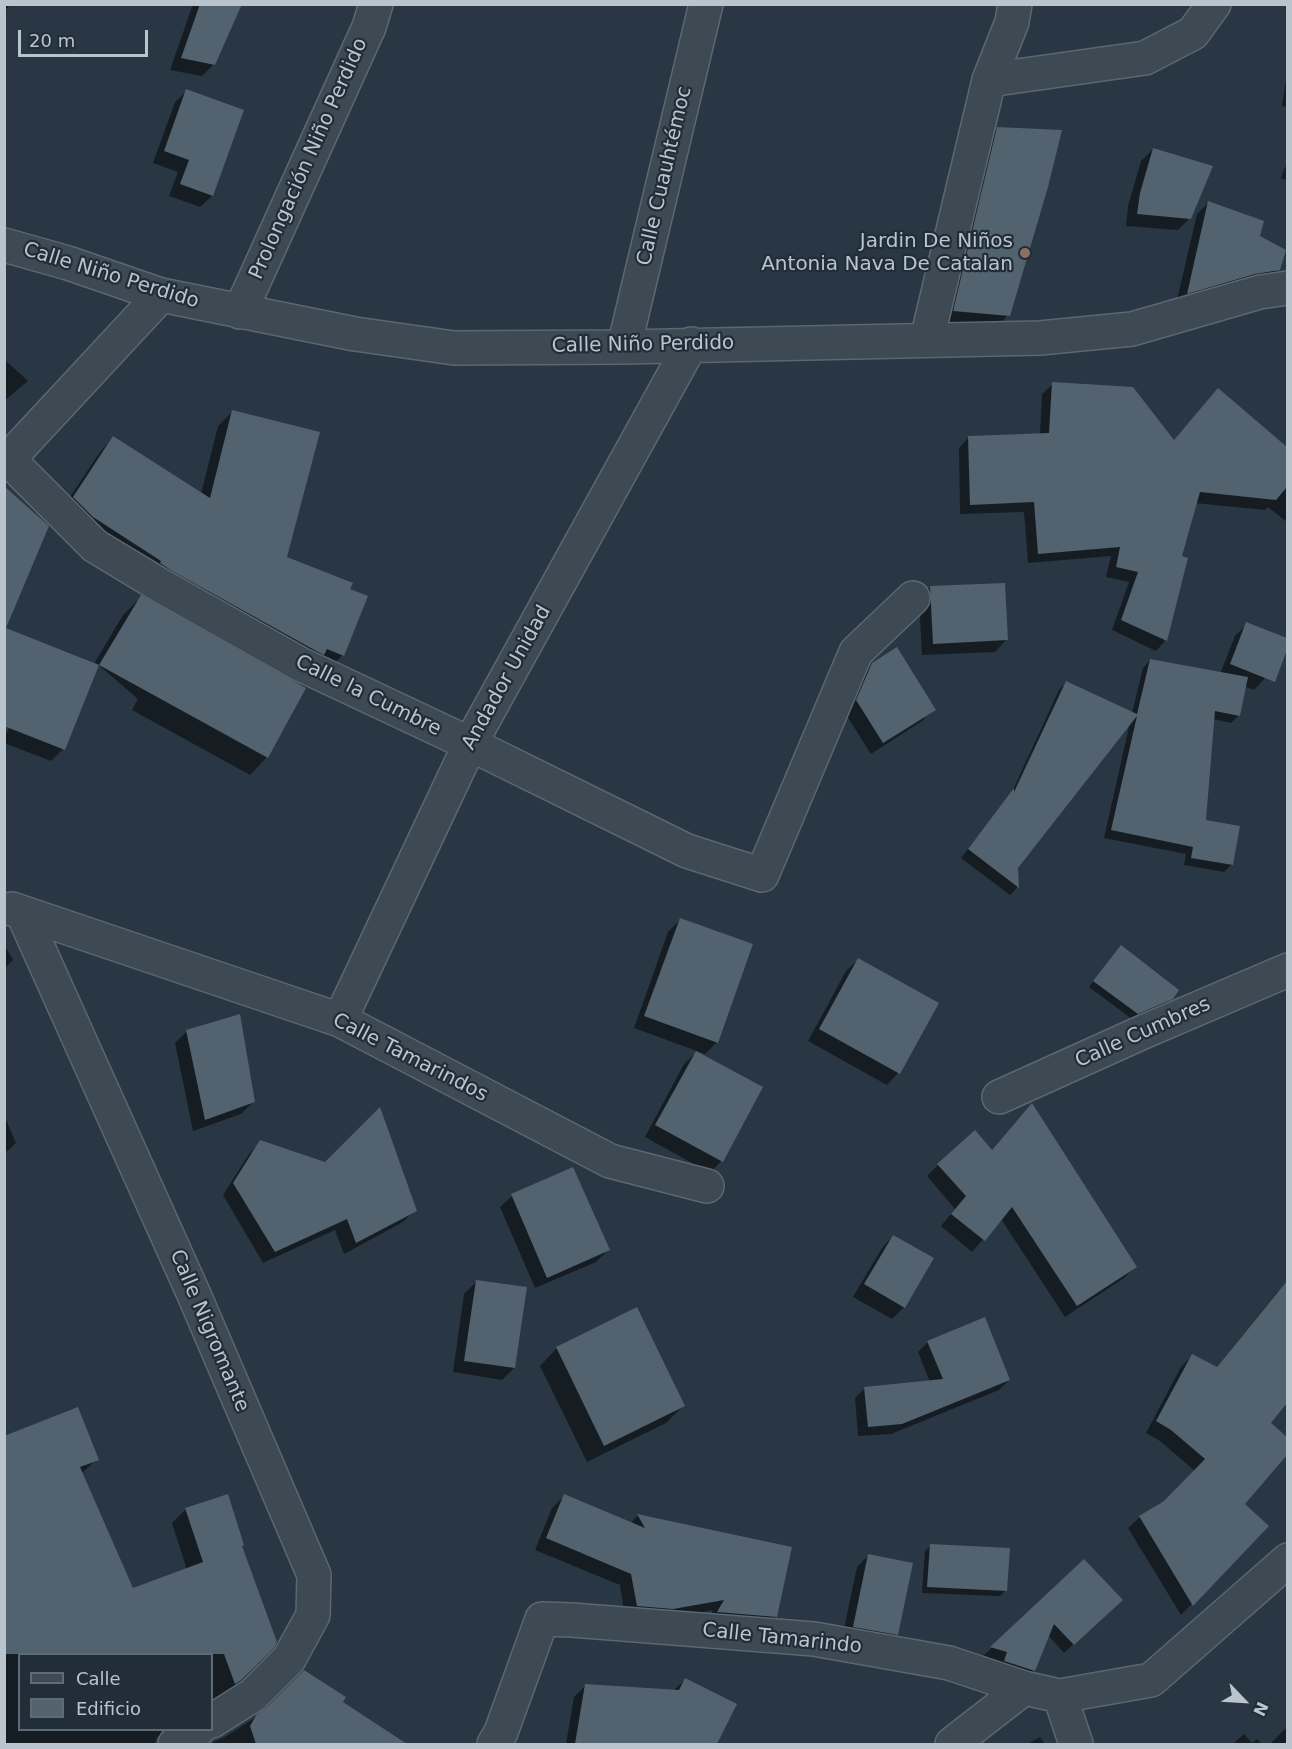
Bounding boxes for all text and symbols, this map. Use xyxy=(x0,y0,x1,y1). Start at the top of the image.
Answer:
scale bar xyxy=(21,18,152,56)
text: 20 m xyxy=(29,30,75,51)
street label: Prolongación Niño Perdido xyxy=(245,35,373,283)
street label: Calle Cuauhtémoc xyxy=(633,84,697,268)
place label: Jardin De Niños Antonia Nava De Catalan xyxy=(761,230,1013,277)
street label: Calle Niño Perdido xyxy=(20,238,202,314)
marker: Jardin De Niños Antonia Nava De Catalan xyxy=(1018,246,1032,260)
street label: Calle Niño Perdido xyxy=(552,331,734,359)
street label: Andador Unidad xyxy=(457,602,557,754)
street label: Calle la Cumbre xyxy=(291,650,445,742)
street label: Calle Cumbres xyxy=(1072,992,1214,1074)
street label: Calle Tamarindos xyxy=(329,1009,491,1107)
street label: Calle Nigromante xyxy=(164,1246,254,1416)
street label: Calle Tamarindo xyxy=(701,1619,863,1659)
legend xyxy=(18,1653,213,1731)
text: Calle xyxy=(76,1668,121,1689)
north arrow xyxy=(1214,1671,1274,1731)
text: Edificio xyxy=(76,1698,141,1719)
text: N xyxy=(1249,1699,1272,1719)

